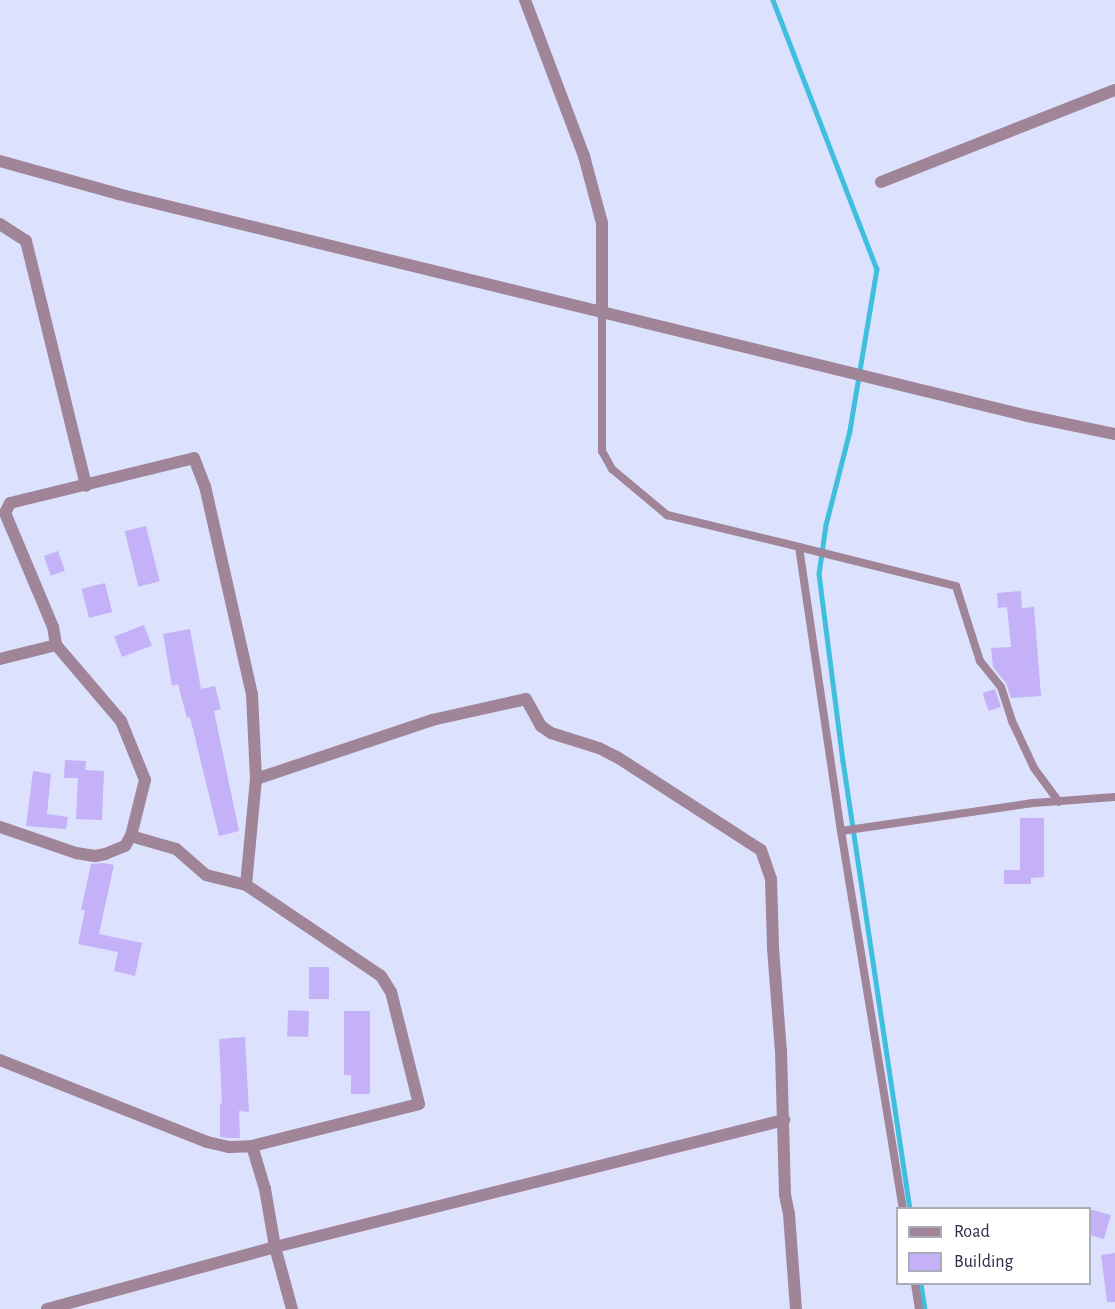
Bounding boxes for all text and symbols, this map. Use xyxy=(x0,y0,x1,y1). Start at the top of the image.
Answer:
legend xyxy=(896,1207,1091,1285)
text: Road xyxy=(954,1223,990,1241)
text: Building xyxy=(954,1253,1013,1271)

